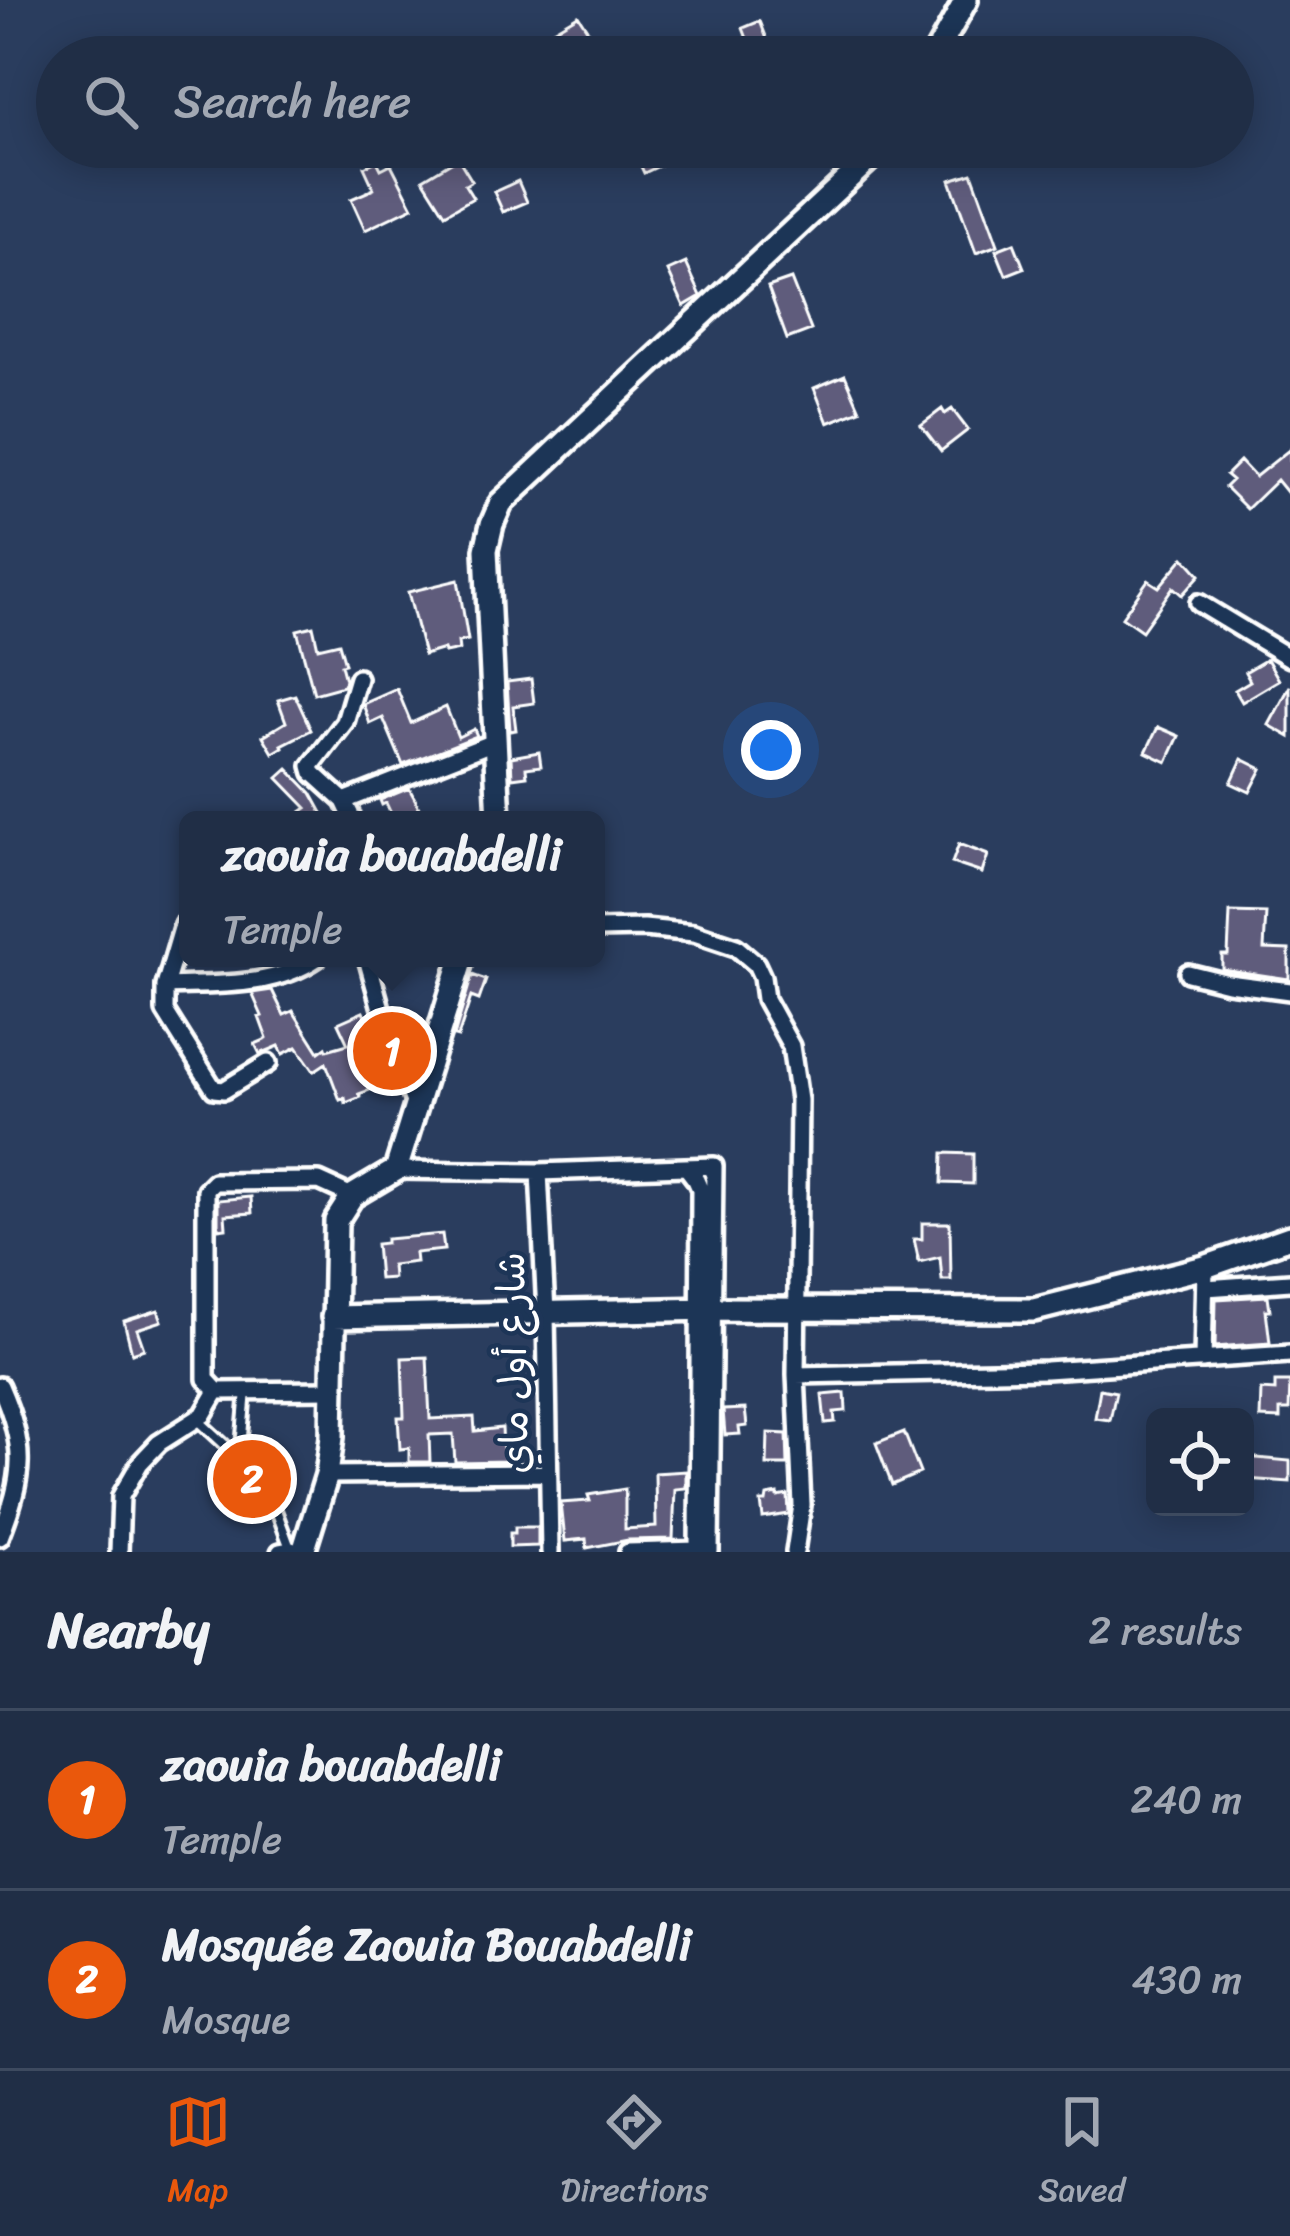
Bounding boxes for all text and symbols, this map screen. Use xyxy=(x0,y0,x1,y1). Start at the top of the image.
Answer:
search box xyxy=(36,36,1254,168)
text: Search here xyxy=(174,62,411,142)
icon: search xyxy=(78,69,144,135)
your location xyxy=(741,720,801,780)
popup xyxy=(179,811,605,967)
text: zaouia bouabdelli xyxy=(223,815,561,895)
text: Temple xyxy=(223,895,343,964)
pin: 1 xyxy=(353,1006,431,1096)
street label: شارع أول ماي xyxy=(476,1252,549,1474)
map controls xyxy=(1146,1408,1254,1516)
button: locate xyxy=(1146,1408,1254,1516)
pin: 2 xyxy=(213,1434,291,1524)
text: Nearby xyxy=(48,1585,209,1675)
text: 2 results xyxy=(1088,1596,1242,1665)
text: zaouia bouabdelli xyxy=(162,1725,501,1805)
text: 1 xyxy=(79,1765,95,1834)
text: 240 m xyxy=(1130,1765,1242,1834)
text: Temple xyxy=(162,1805,282,1874)
text: Mosquée Zaouia Bouabdelli xyxy=(162,1905,691,1985)
text: 2 xyxy=(76,1945,98,2014)
text: 430 m xyxy=(1131,1945,1242,2014)
text: Mosque xyxy=(162,1985,290,2054)
tab: Map xyxy=(165,2089,231,2219)
tab: Directions xyxy=(561,2089,708,2219)
tab: Saved xyxy=(1038,2089,1125,2219)

